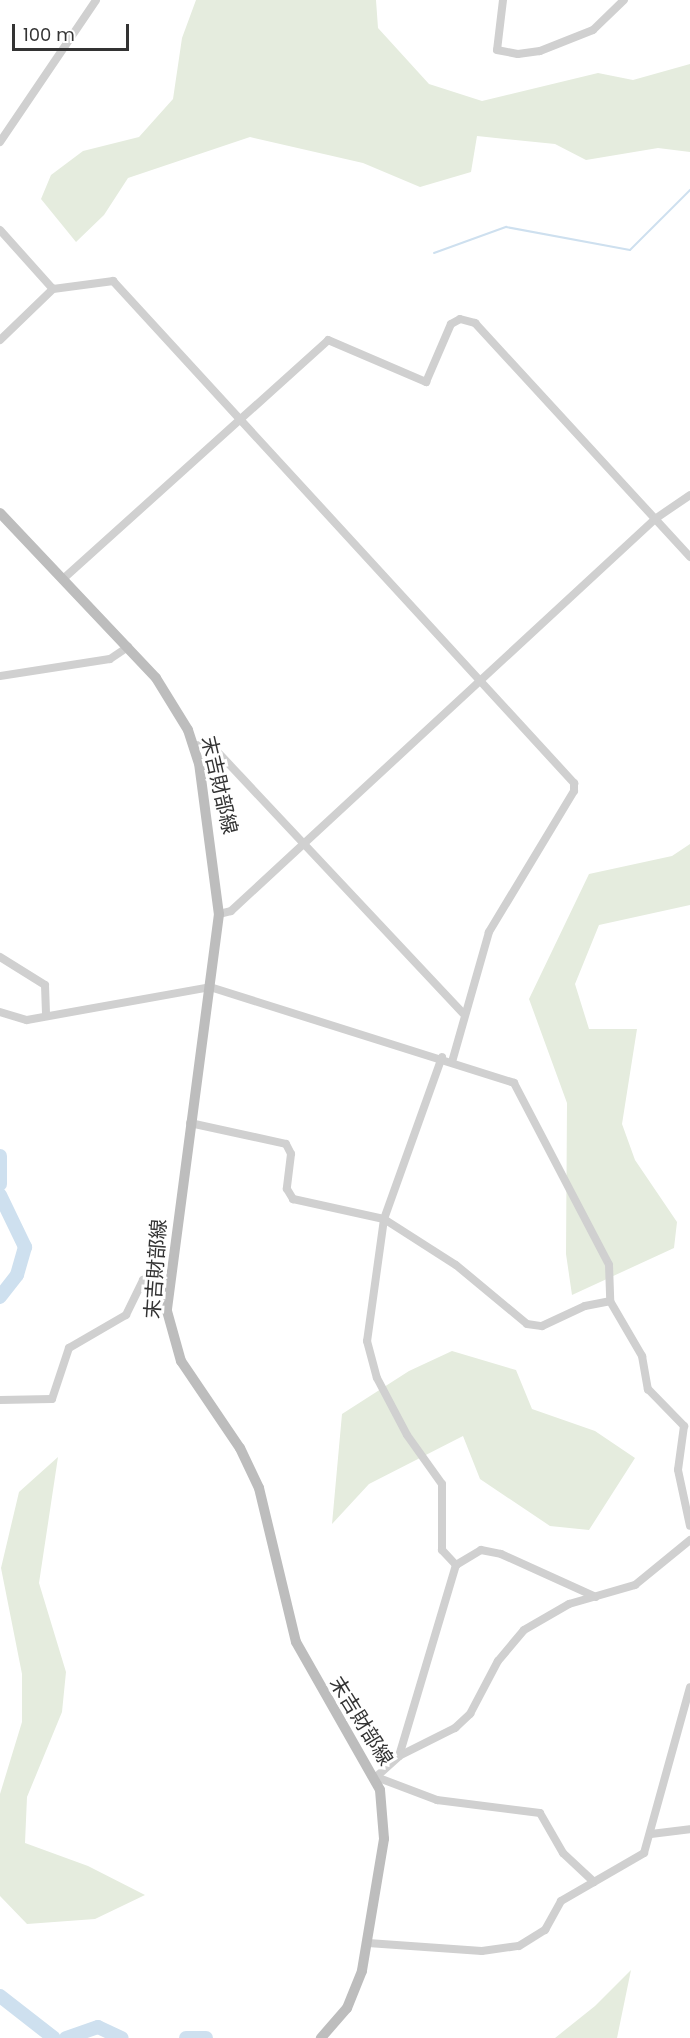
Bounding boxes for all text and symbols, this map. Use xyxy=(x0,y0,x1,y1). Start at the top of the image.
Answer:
scale bar xyxy=(15,12,132,50)
text: 100 m xyxy=(23,22,75,47)
street label: 末吉財部線 xyxy=(196,734,242,836)
street label: 末吉財部線 xyxy=(141,1218,171,1320)
street label: 末吉財部線 xyxy=(324,1672,398,1770)

